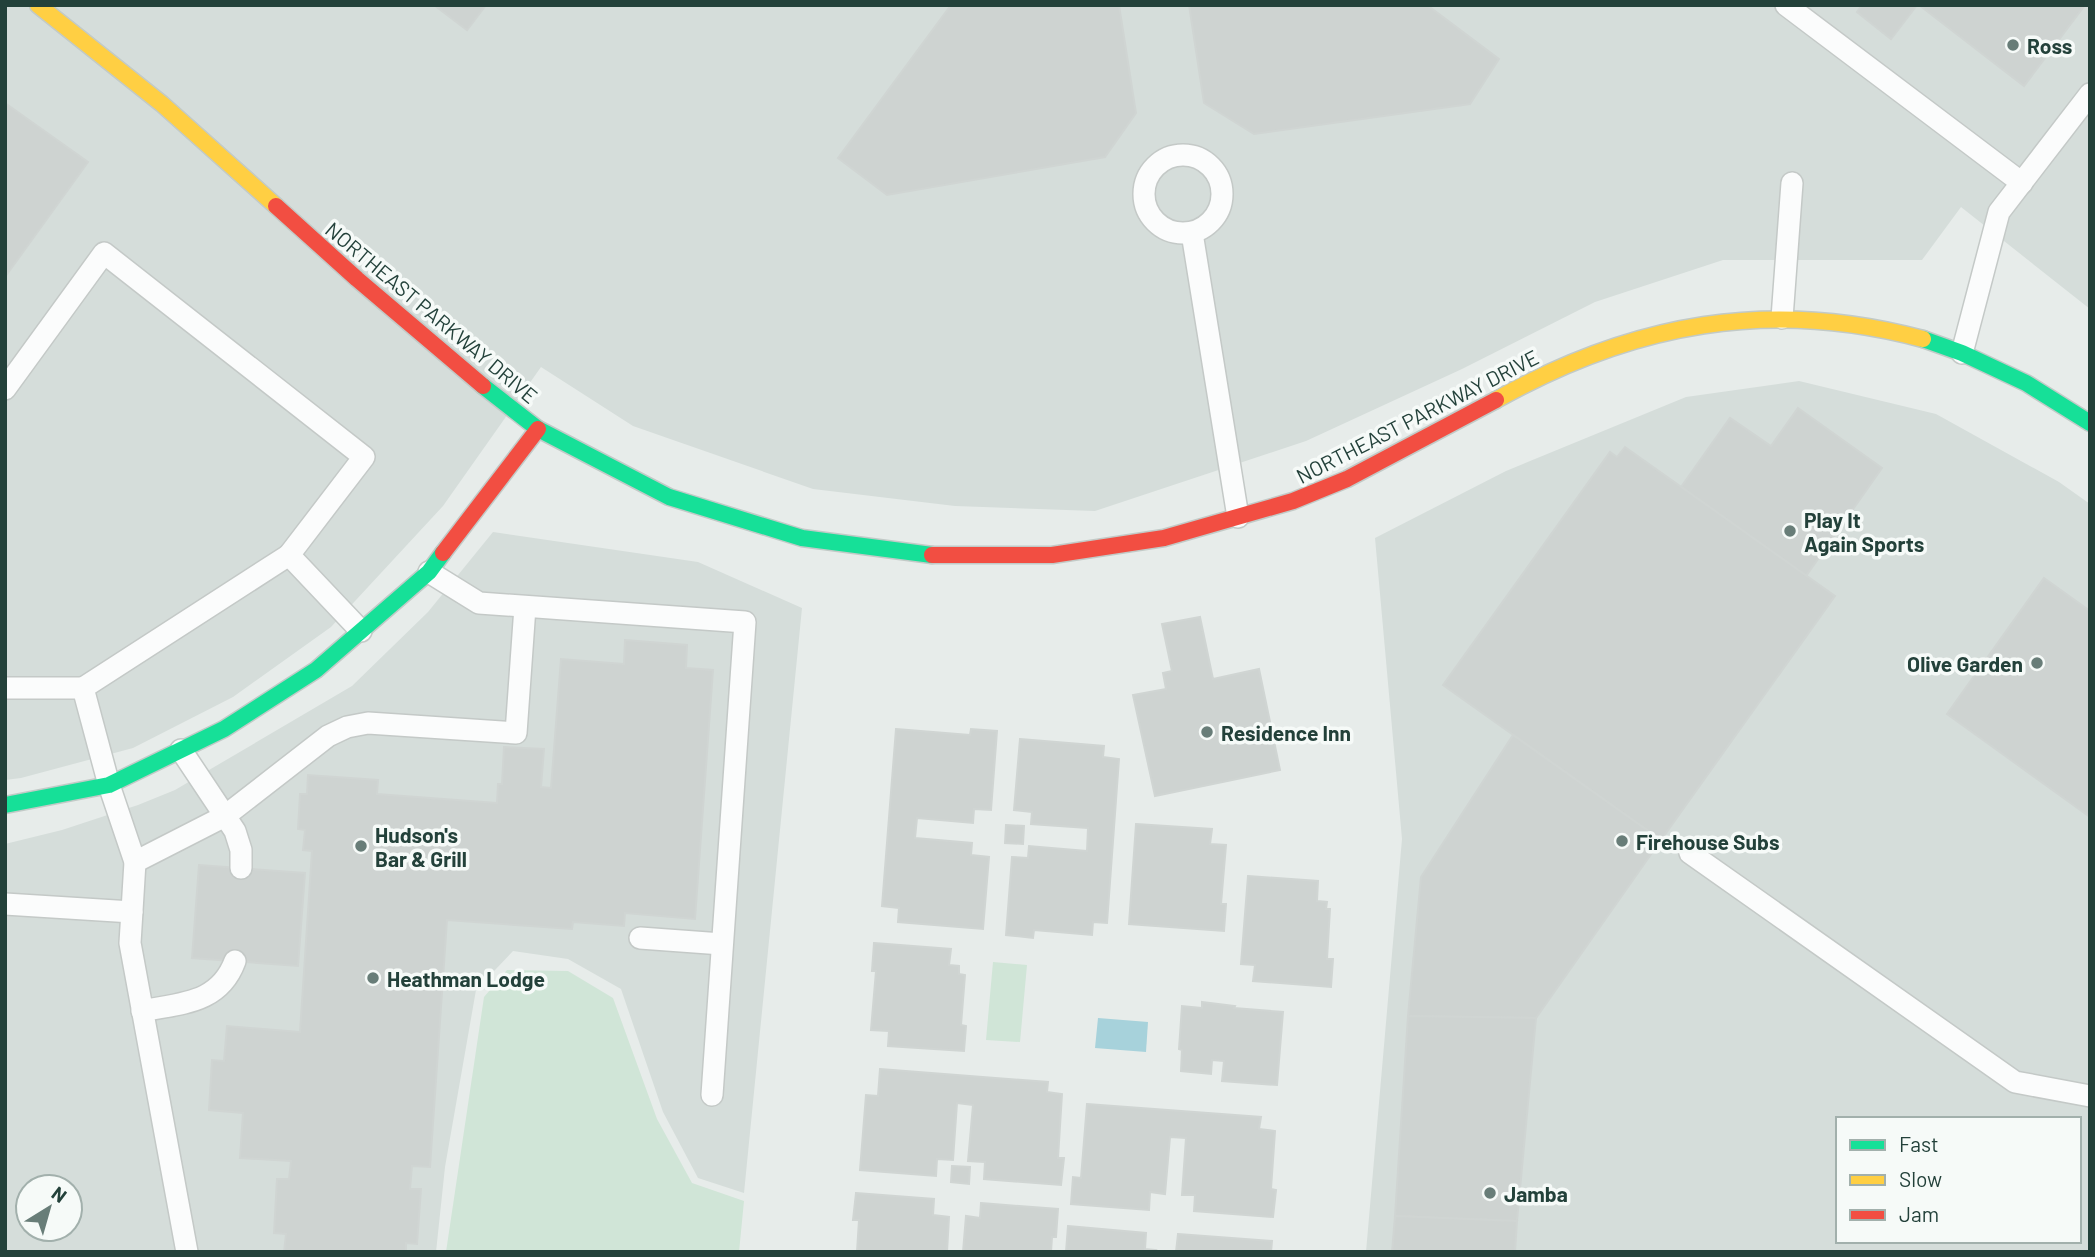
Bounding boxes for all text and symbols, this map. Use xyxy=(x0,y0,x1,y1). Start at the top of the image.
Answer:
place label: Ross xyxy=(2027,33,2072,58)
marker: Ross xyxy=(2005,37,2021,53)
street label: NORTHEAST PARKWAY DRIVE xyxy=(321,216,543,408)
street label: NORTHEAST PARKWAY DRIVE xyxy=(1292,344,1542,488)
place label: Play It Again Sports xyxy=(1804,507,1924,556)
marker: Play It Again Sports xyxy=(1782,523,1798,539)
place label: Olive Garden xyxy=(1907,651,2023,676)
marker: Olive Garden xyxy=(2029,655,2045,671)
place label: Residence Inn xyxy=(1221,720,1351,745)
marker: Residence Inn xyxy=(1199,724,1215,740)
place label: Hudson's Bar & Grill xyxy=(375,822,467,871)
place label: Firehouse Subs xyxy=(1636,829,1780,854)
marker: Firehouse Subs xyxy=(1614,833,1630,849)
marker: Hudson's Bar & Grill xyxy=(353,838,369,854)
place label: Heathman Lodge xyxy=(387,966,545,991)
marker: Heathman Lodge xyxy=(365,970,381,986)
legend xyxy=(1836,1117,2081,1243)
text: Fast xyxy=(1899,1131,1939,1156)
text: Slow xyxy=(1899,1166,1942,1191)
north arrow xyxy=(14,1173,84,1243)
text: N xyxy=(48,1181,72,1207)
place label: Jamba xyxy=(1504,1181,1568,1206)
marker: Jamba xyxy=(1482,1185,1498,1201)
text: Jam xyxy=(1899,1201,1939,1226)

